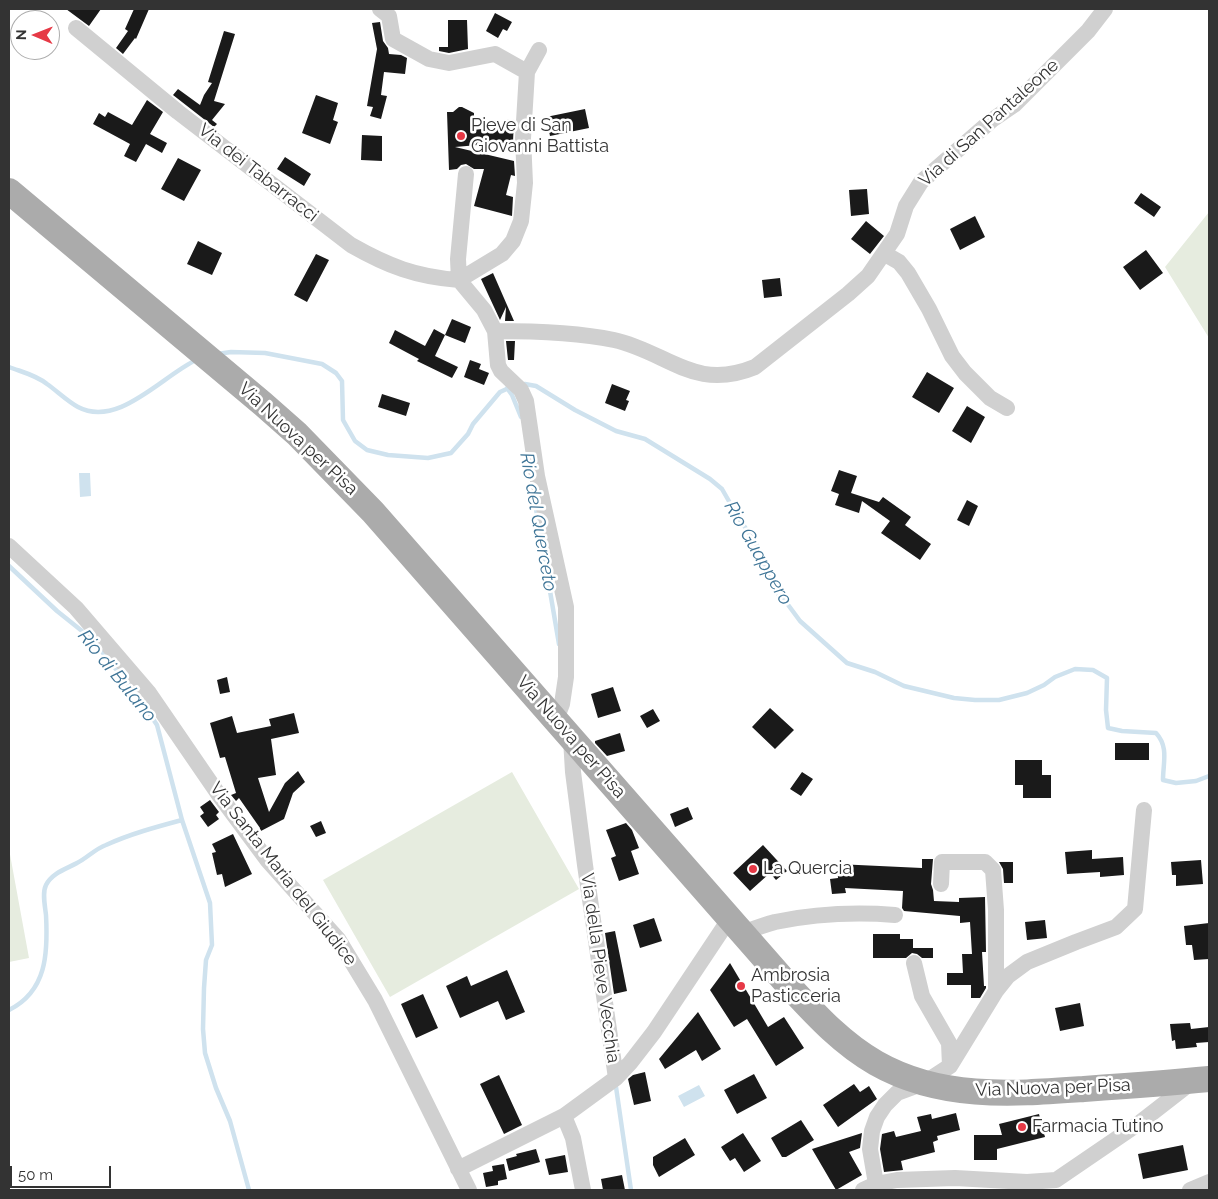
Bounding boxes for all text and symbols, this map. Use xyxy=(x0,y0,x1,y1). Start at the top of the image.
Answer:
north arrow xyxy=(10,10,60,60)
text: N xyxy=(13,29,29,40)
street label: Via di San Pantaleone xyxy=(915,55,1063,191)
place label: Pieve di San Giovanni Battista xyxy=(471,115,609,158)
street label: Via dei Tabarracci xyxy=(194,119,322,227)
marker: Pieve di San Giovanni Battista xyxy=(455,130,467,142)
street label: Via Nuova per Pisa xyxy=(234,378,362,500)
water label: Rio del Querceto xyxy=(515,451,561,593)
water label: Rio Guappero xyxy=(719,497,797,609)
water label: Rio di Bulano xyxy=(73,625,161,727)
street label: Via Nuova per Pisa xyxy=(512,671,630,803)
street label: Via Santa Maria del Giudice xyxy=(205,778,361,970)
place label: La Quercia xyxy=(763,858,852,880)
marker: La Quercia xyxy=(747,863,759,875)
street label: Via della Pieve Vecchia xyxy=(576,872,624,1064)
place label: Ambrosia Pasticceria xyxy=(751,965,841,1008)
marker: Ambrosia Pasticceria xyxy=(735,980,747,992)
street label: Via Nuova per Pisa xyxy=(975,1074,1131,1102)
place label: Farmacia Tutino xyxy=(1032,1116,1163,1138)
marker: Farmacia Tutino xyxy=(1016,1121,1028,1133)
scale bar xyxy=(12,1156,114,1188)
text: 50 m xyxy=(18,1166,53,1184)

